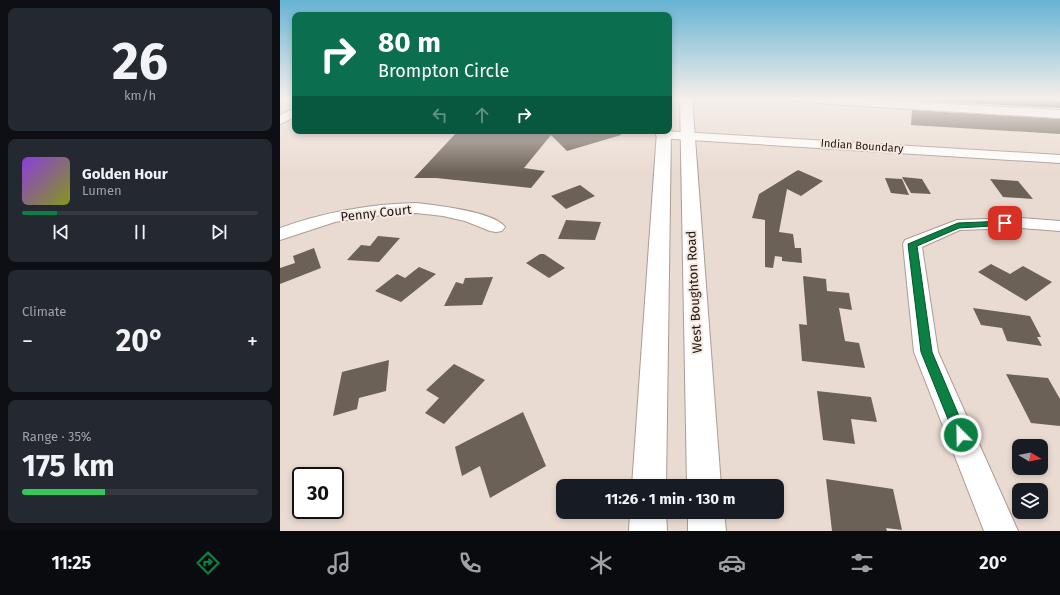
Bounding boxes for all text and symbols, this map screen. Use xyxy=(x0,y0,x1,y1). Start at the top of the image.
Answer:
text: 80 m xyxy=(378,26,441,59)
icon: right xyxy=(312,28,364,80)
text: 26 xyxy=(112,30,168,93)
text: Brompton Circle xyxy=(378,60,509,82)
text: km/h xyxy=(124,88,156,103)
icon: left xyxy=(429,104,451,126)
icon: ahead xyxy=(471,104,493,126)
icon: right xyxy=(513,104,535,126)
street label: Indian Boundary xyxy=(820,137,904,155)
text: Golden Hour xyxy=(82,165,168,183)
text: Lumen xyxy=(82,183,122,198)
street label: Penny Court xyxy=(340,202,412,224)
pin xyxy=(988,206,1022,240)
icon: arrive xyxy=(994,212,1016,234)
icon: previous xyxy=(50,221,72,243)
icon: pause xyxy=(129,221,151,243)
icon: next xyxy=(208,221,230,243)
street label: West Boughton Road xyxy=(683,230,705,354)
text: Climate xyxy=(22,304,66,319)
text: 20° xyxy=(116,323,164,359)
text: − xyxy=(22,328,33,355)
text: + xyxy=(247,328,258,355)
position arrow xyxy=(940,414,982,456)
text: Range · 35% xyxy=(22,429,92,444)
north arrow xyxy=(1012,439,1048,475)
map controls xyxy=(1012,439,1048,519)
text: 175 km xyxy=(22,448,115,484)
speed limit sign: 30 xyxy=(292,467,344,519)
button: layers xyxy=(1012,483,1048,519)
text: 11:26 · 1 min · 130 m xyxy=(605,490,735,508)
icon: directions xyxy=(194,549,222,577)
icon: music xyxy=(325,549,353,577)
icon: phone xyxy=(456,549,484,577)
icon: climate xyxy=(587,549,615,577)
icon: car xyxy=(718,549,746,577)
icon: filters xyxy=(848,549,876,577)
text: 11:25 xyxy=(51,552,91,574)
text: 20° xyxy=(979,552,1009,574)

